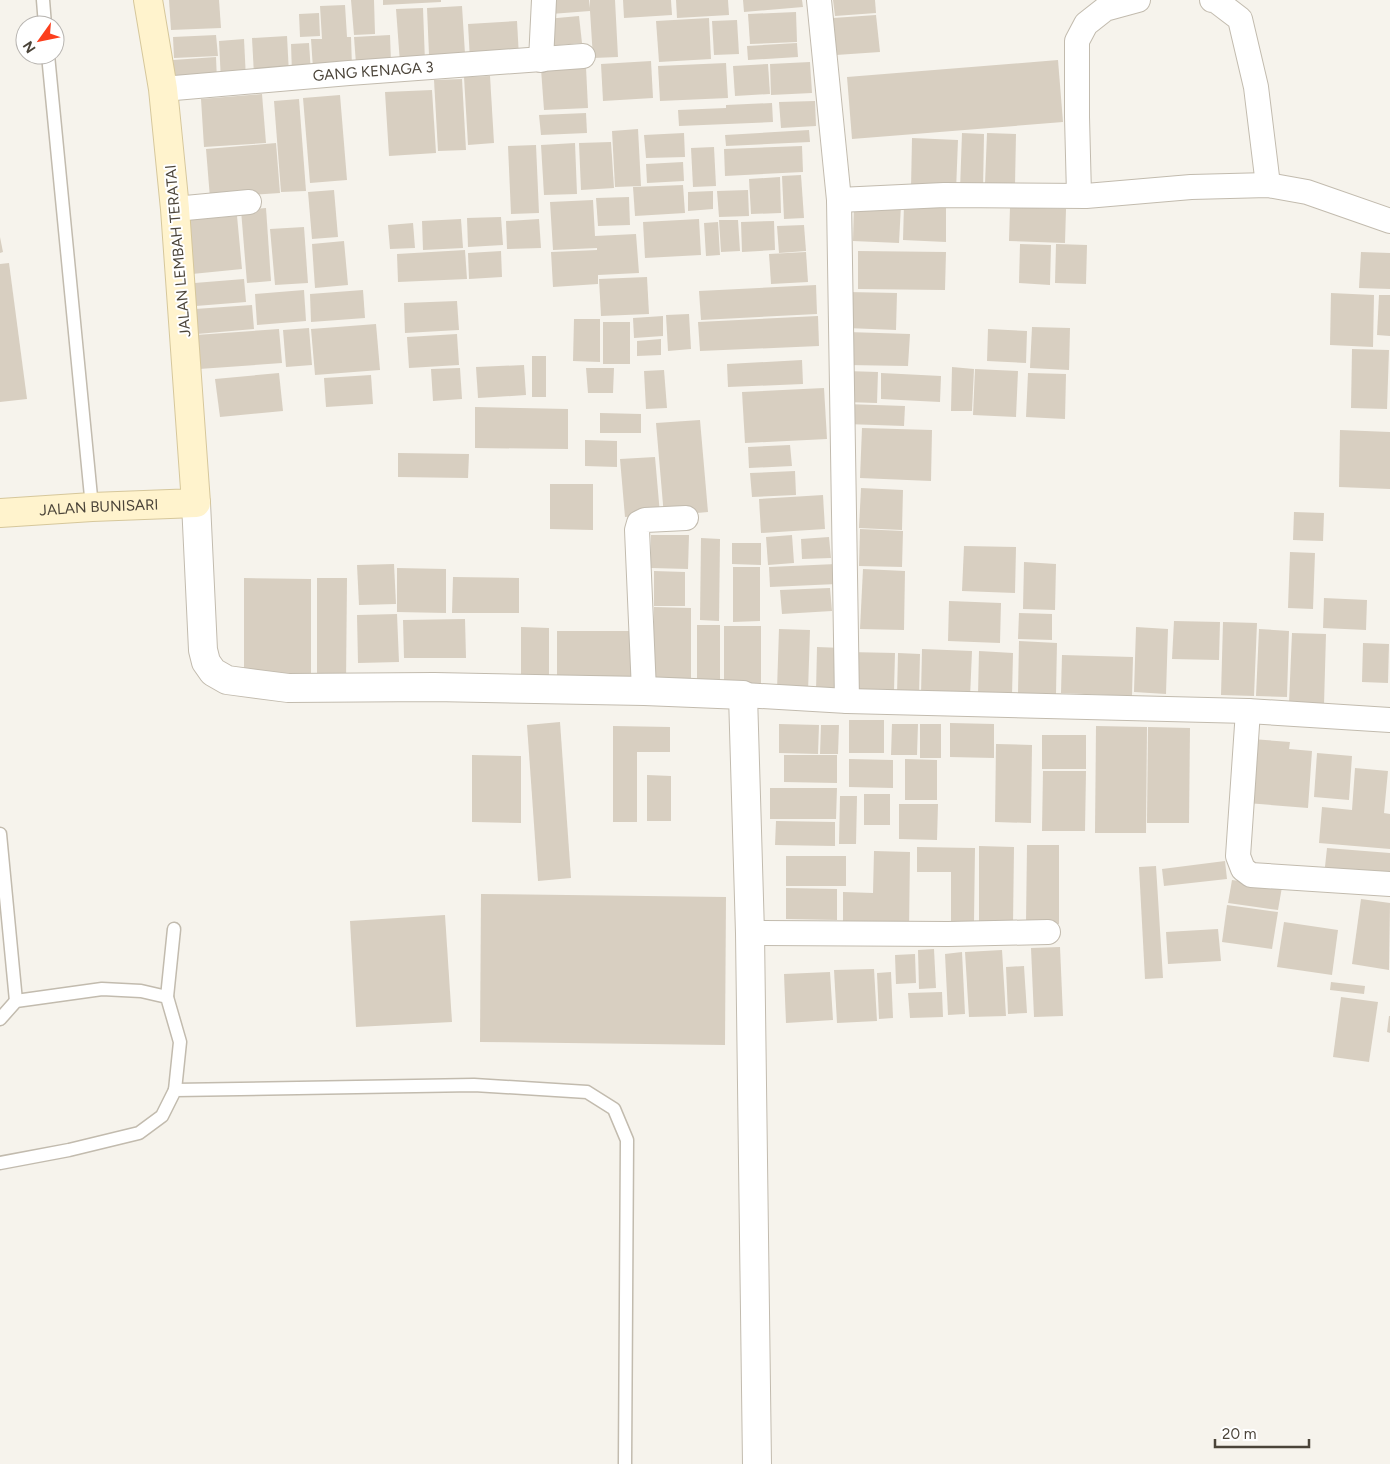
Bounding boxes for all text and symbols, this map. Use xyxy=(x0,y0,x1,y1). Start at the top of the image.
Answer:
north arrow xyxy=(15,15,65,65)
text: N xyxy=(19,38,40,56)
street label: GANG KENAGA 3 xyxy=(312,58,434,85)
street label: JALAN LEMBAH TERATAI xyxy=(162,164,194,338)
street label: JALAN BUNISARI xyxy=(39,495,159,519)
scale bar xyxy=(1215,1416,1309,1448)
text: 20 m xyxy=(1222,1425,1256,1443)

